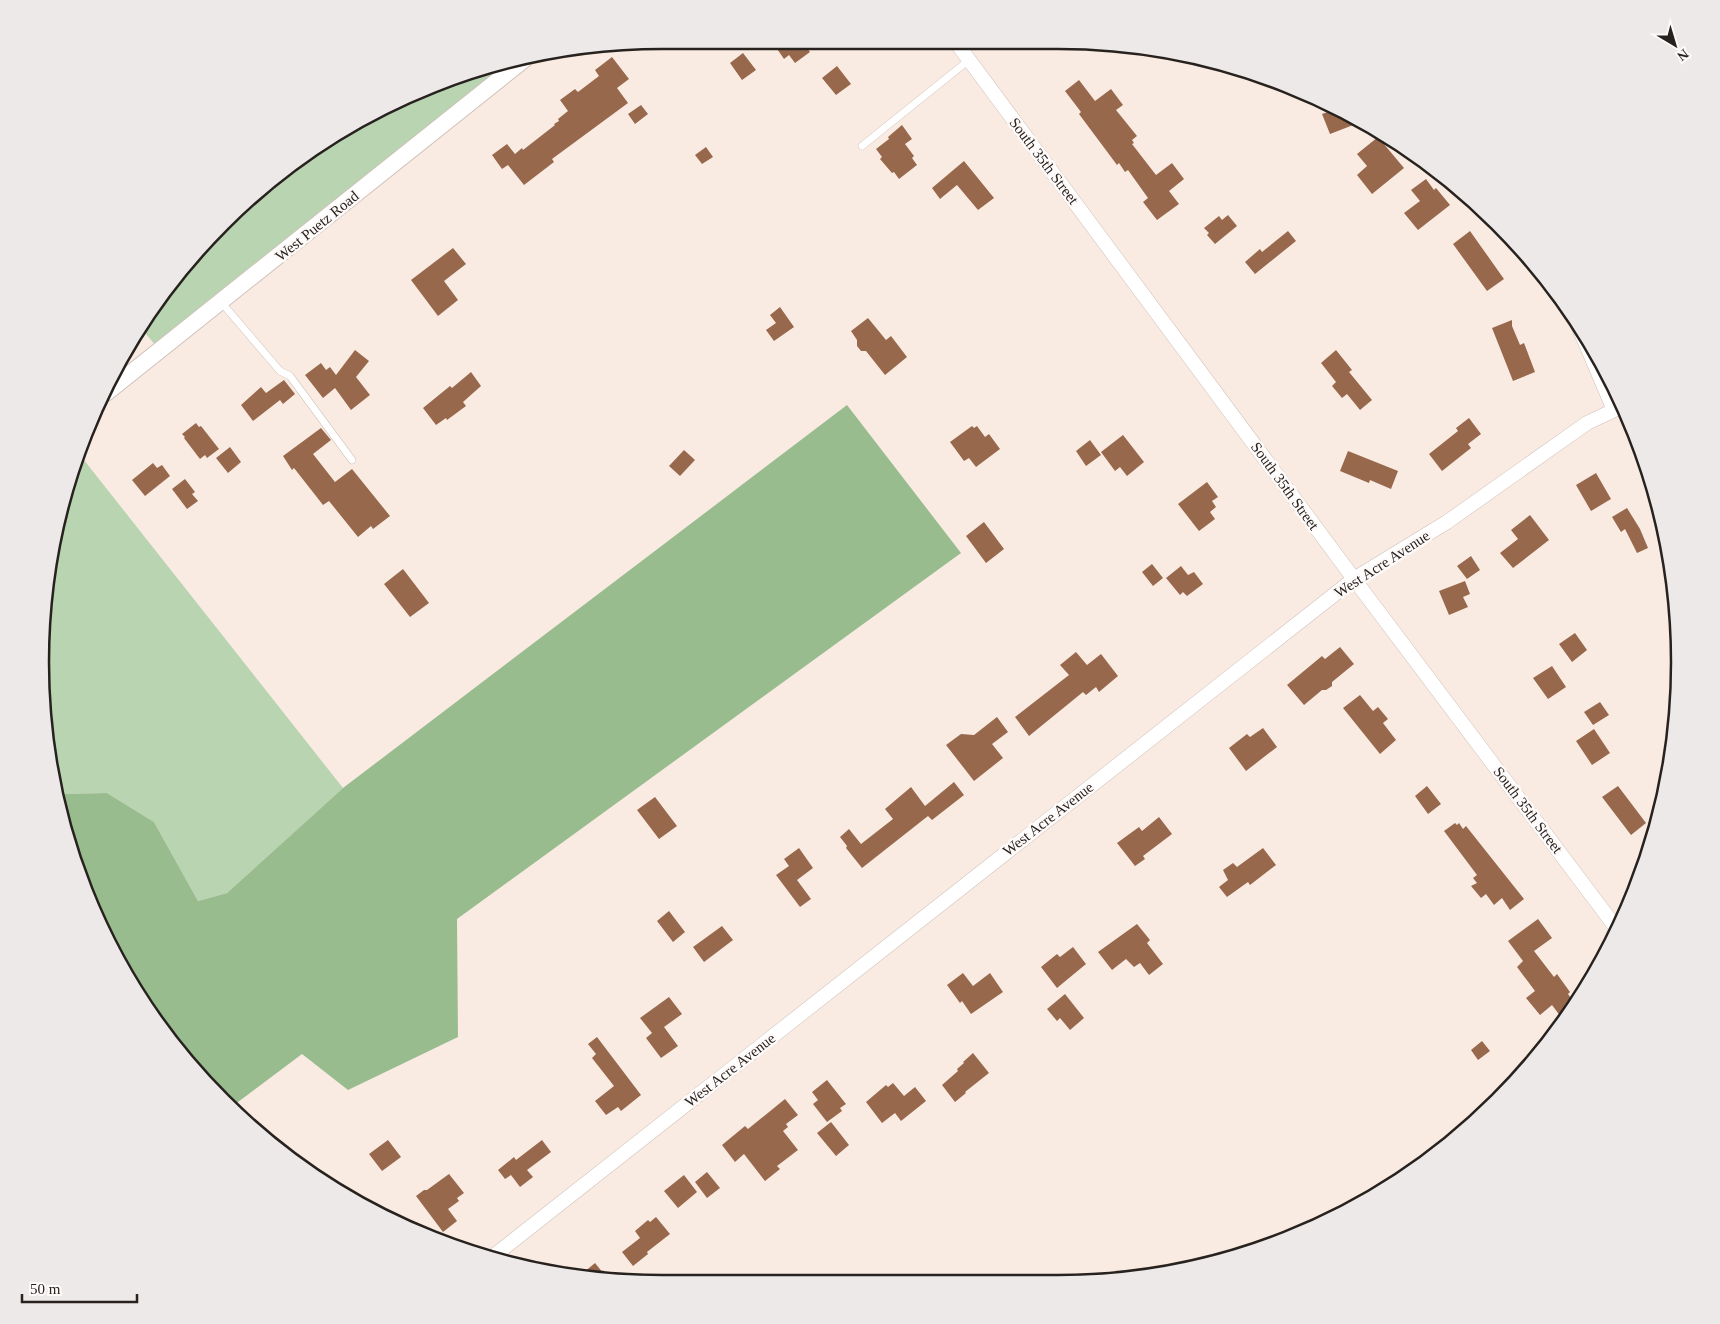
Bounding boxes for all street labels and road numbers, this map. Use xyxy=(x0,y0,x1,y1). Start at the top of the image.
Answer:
street label: South 35th Street xyxy=(1006,115,1082,208)
street label: West Puetz Road xyxy=(272,187,362,264)
street label: South 35th Street xyxy=(1248,439,1323,534)
street label: West Acre Avenue xyxy=(1331,527,1433,601)
street label: South 35th Street xyxy=(1490,764,1566,857)
street label: West Acre Avenue xyxy=(1000,779,1097,859)
street label: West Acre Avenue xyxy=(682,1030,779,1110)

